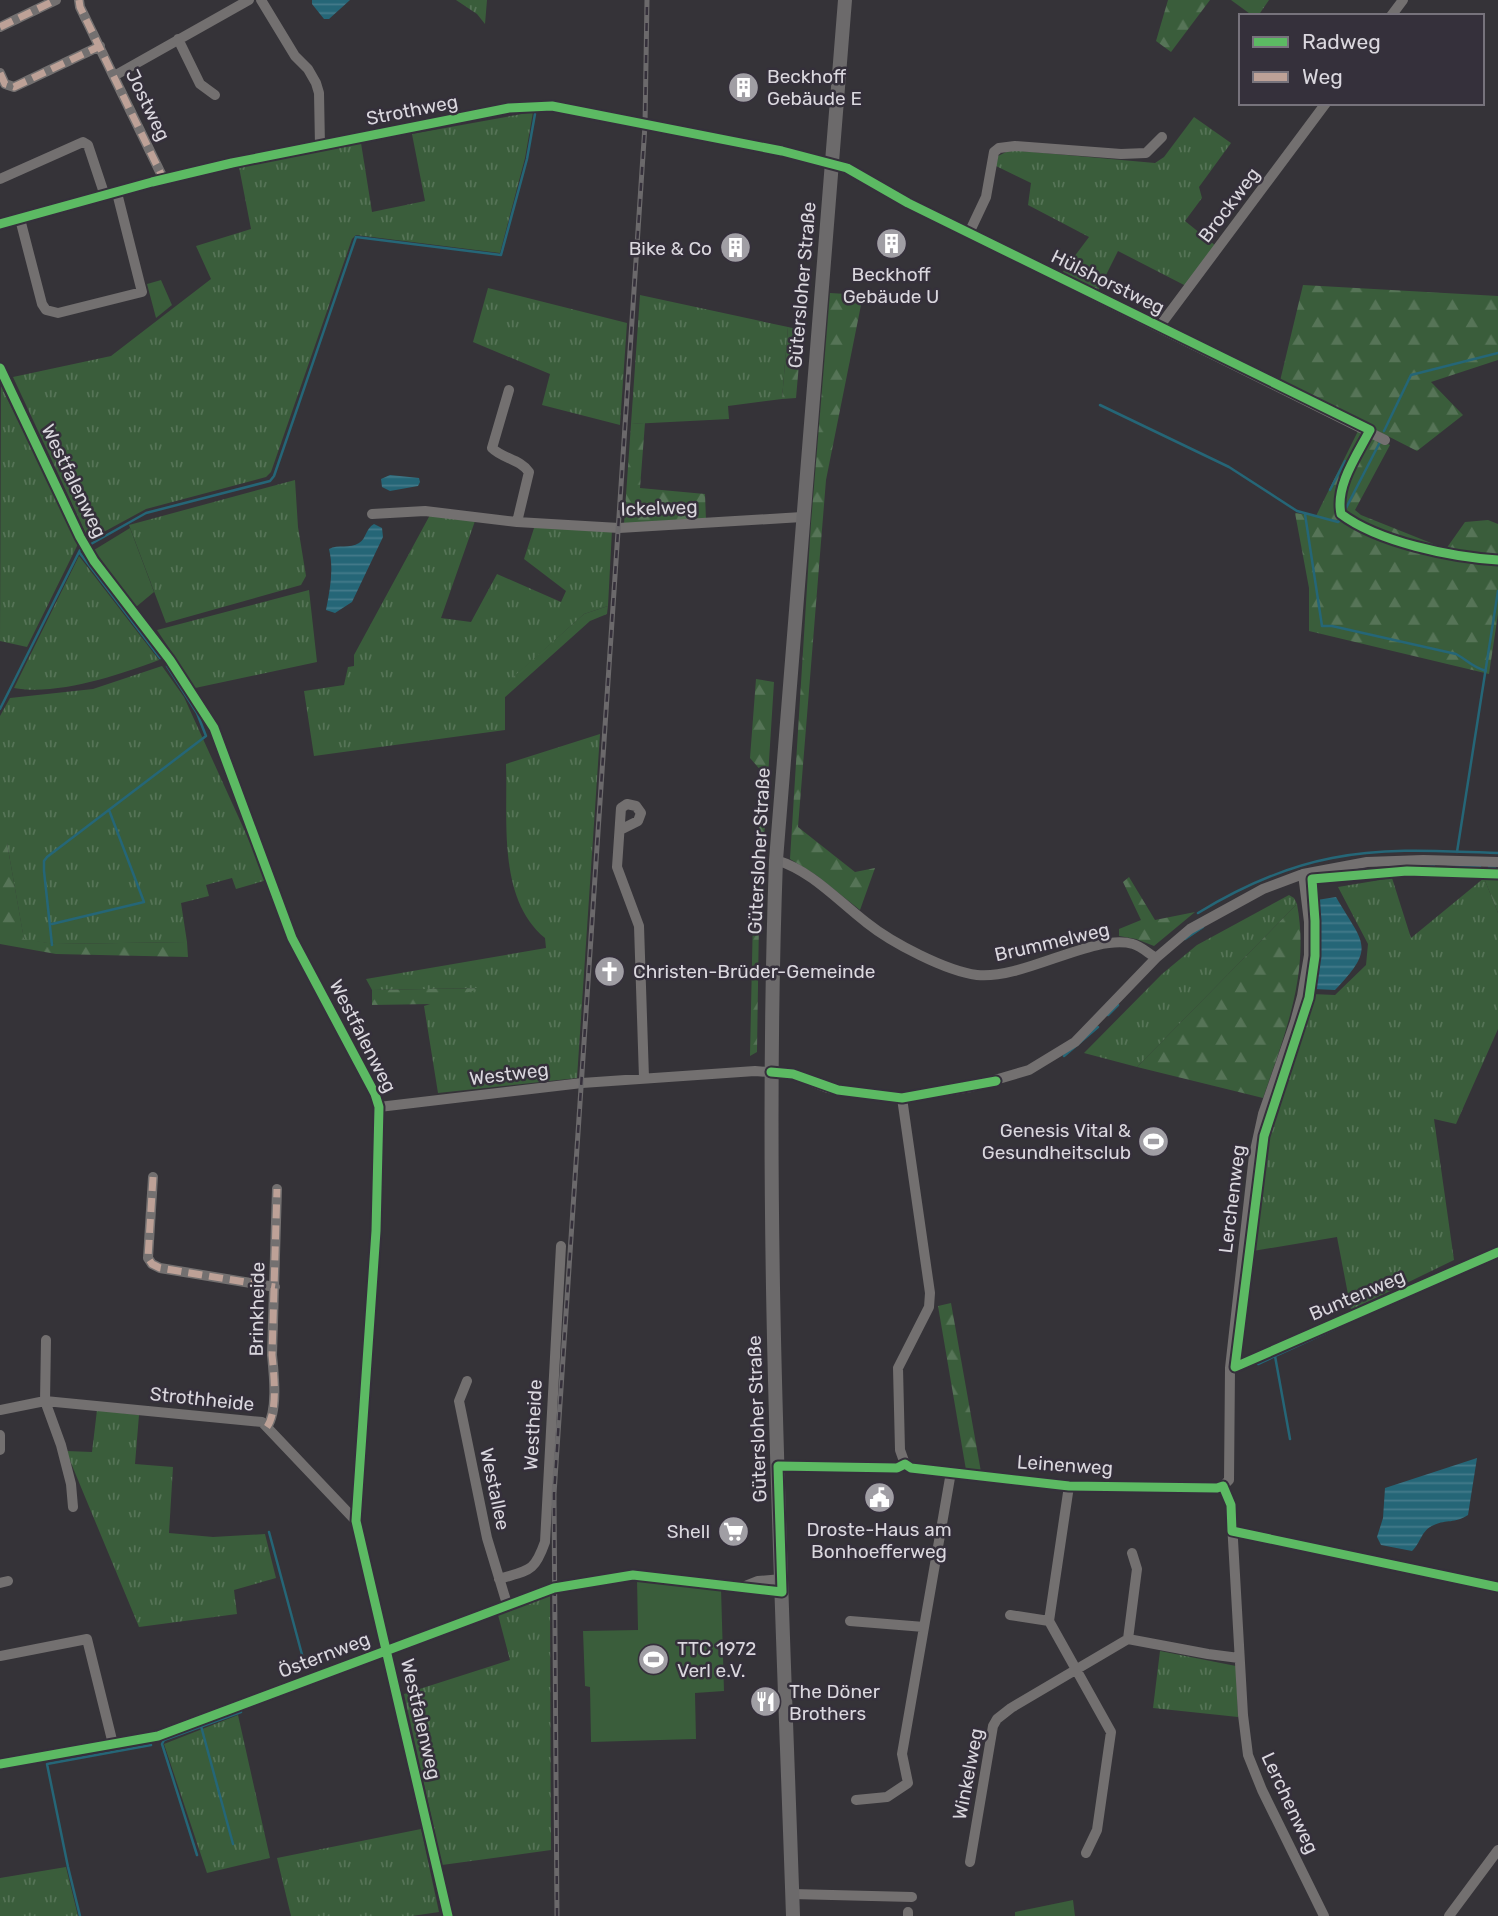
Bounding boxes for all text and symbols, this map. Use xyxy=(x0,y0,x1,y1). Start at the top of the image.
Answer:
legend xyxy=(1239,14,1484,105)
text: Radweg xyxy=(1302,29,1381,54)
text: Weg xyxy=(1302,64,1343,89)
street label: Jostweg xyxy=(121,65,175,145)
place label: Beckhoff Gebäude E xyxy=(767,65,862,110)
building icon: Beckhoff Gebäude E xyxy=(727,70,761,104)
street label: Strothweg xyxy=(364,90,460,130)
street label: Brockweg xyxy=(1193,163,1265,247)
street label: Gütersloher Straße xyxy=(783,201,821,369)
building icon: Beckhoff Gebäude U xyxy=(874,226,908,260)
building icon: Bike & Co xyxy=(718,231,752,265)
place label: Bike & Co xyxy=(629,237,712,260)
street label: Hülshorstweg xyxy=(1048,245,1168,319)
place label: Beckhoff Gebäude U xyxy=(843,263,939,308)
street label: Westfalenweg xyxy=(37,420,111,542)
street label: Ickelweg xyxy=(620,495,698,521)
street label: Gütersloher Straße xyxy=(743,767,775,935)
street label: Brummelweg xyxy=(992,918,1112,966)
church icon: Christen-Brüder-Gemeinde xyxy=(593,954,627,988)
place label: Christen-Brüder-Gemeinde xyxy=(633,960,875,983)
street label: Westfalenweg xyxy=(325,976,401,1096)
street label: Westweg xyxy=(468,1058,550,1090)
place label: Genesis Vital & Gesundheitsclub xyxy=(982,1119,1131,1164)
sports icon: Genesis Vital & Gesundheitsclub xyxy=(1137,1124,1171,1158)
street label: Lerchenweg xyxy=(1214,1143,1250,1255)
street label: Brinkheide xyxy=(245,1262,269,1356)
street label: Buntenweg xyxy=(1306,1265,1408,1325)
street label: Gütersloher Straße xyxy=(743,1335,771,1503)
street label: Westheide xyxy=(519,1379,547,1471)
street label: Strothheide xyxy=(149,1382,255,1416)
street label: Westallee xyxy=(475,1446,515,1532)
street label: Leinenweg xyxy=(1016,1450,1114,1480)
public building icon: Droste-Haus am Bonhoefferweg xyxy=(862,1481,896,1515)
supermarket icon: Shell xyxy=(716,1514,750,1548)
place label: Droste-Haus am Bonhoefferweg xyxy=(806,1518,952,1563)
place label: Shell xyxy=(667,1520,710,1543)
street label: Östernweg xyxy=(275,1627,373,1683)
place label: TTC 1972 Verl e.V. xyxy=(677,1637,756,1682)
sports icon: TTC 1972 Verl e.V. xyxy=(637,1642,671,1676)
street label: Westfalenweg xyxy=(396,1656,446,1782)
place label: The Döner Brothers xyxy=(789,1680,881,1725)
restaurant icon: The Döner Brothers xyxy=(749,1685,783,1719)
street label: Winkelweg xyxy=(948,1726,988,1822)
street label: Lerchenweg xyxy=(1256,1749,1324,1857)

